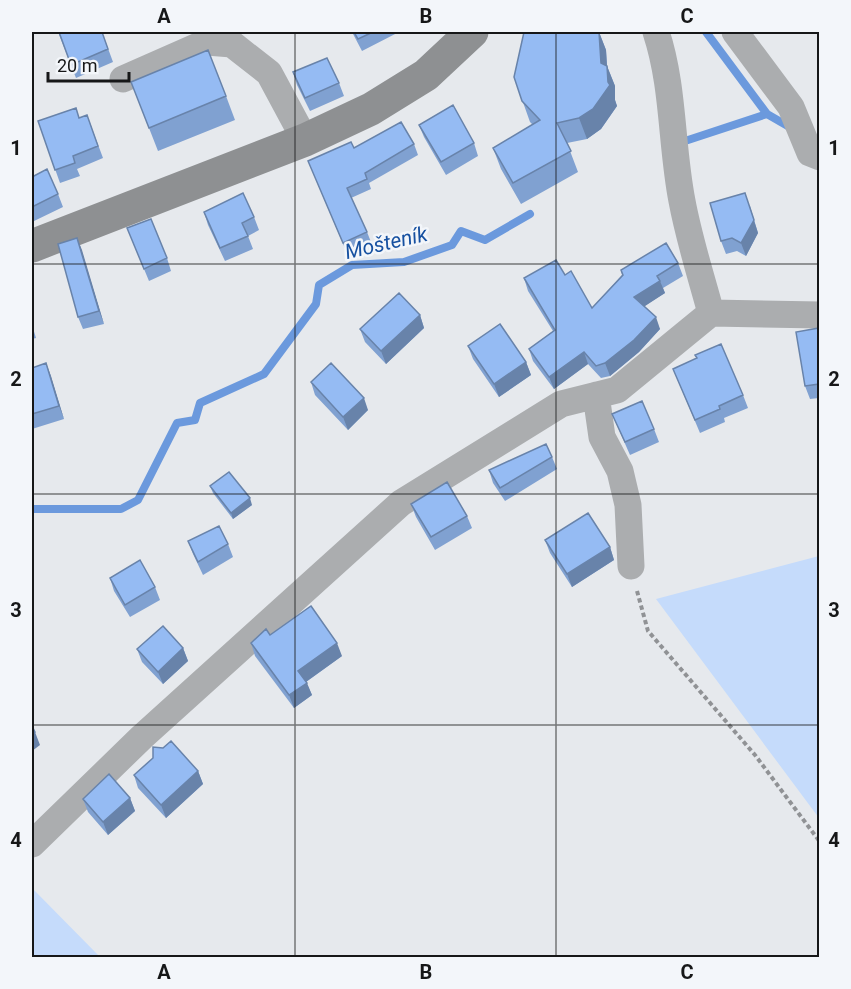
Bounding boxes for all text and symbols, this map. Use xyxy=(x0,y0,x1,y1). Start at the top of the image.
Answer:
text: A xyxy=(157,4,171,28)
text: B xyxy=(420,4,432,28)
text: C xyxy=(680,4,694,28)
scale bar xyxy=(48,45,129,83)
text: 20 m xyxy=(57,55,97,76)
text: 1 xyxy=(10,136,22,160)
text: 1 xyxy=(828,136,840,160)
water label: Mošteník xyxy=(342,222,430,264)
text: 2 xyxy=(10,367,22,391)
text: 2 xyxy=(828,367,840,391)
text: 3 xyxy=(10,598,22,622)
text: 3 xyxy=(828,598,840,622)
text: 4 xyxy=(10,828,22,852)
text: 4 xyxy=(828,828,840,852)
text: A xyxy=(157,960,171,984)
text: B xyxy=(420,960,432,984)
text: C xyxy=(680,960,694,984)

